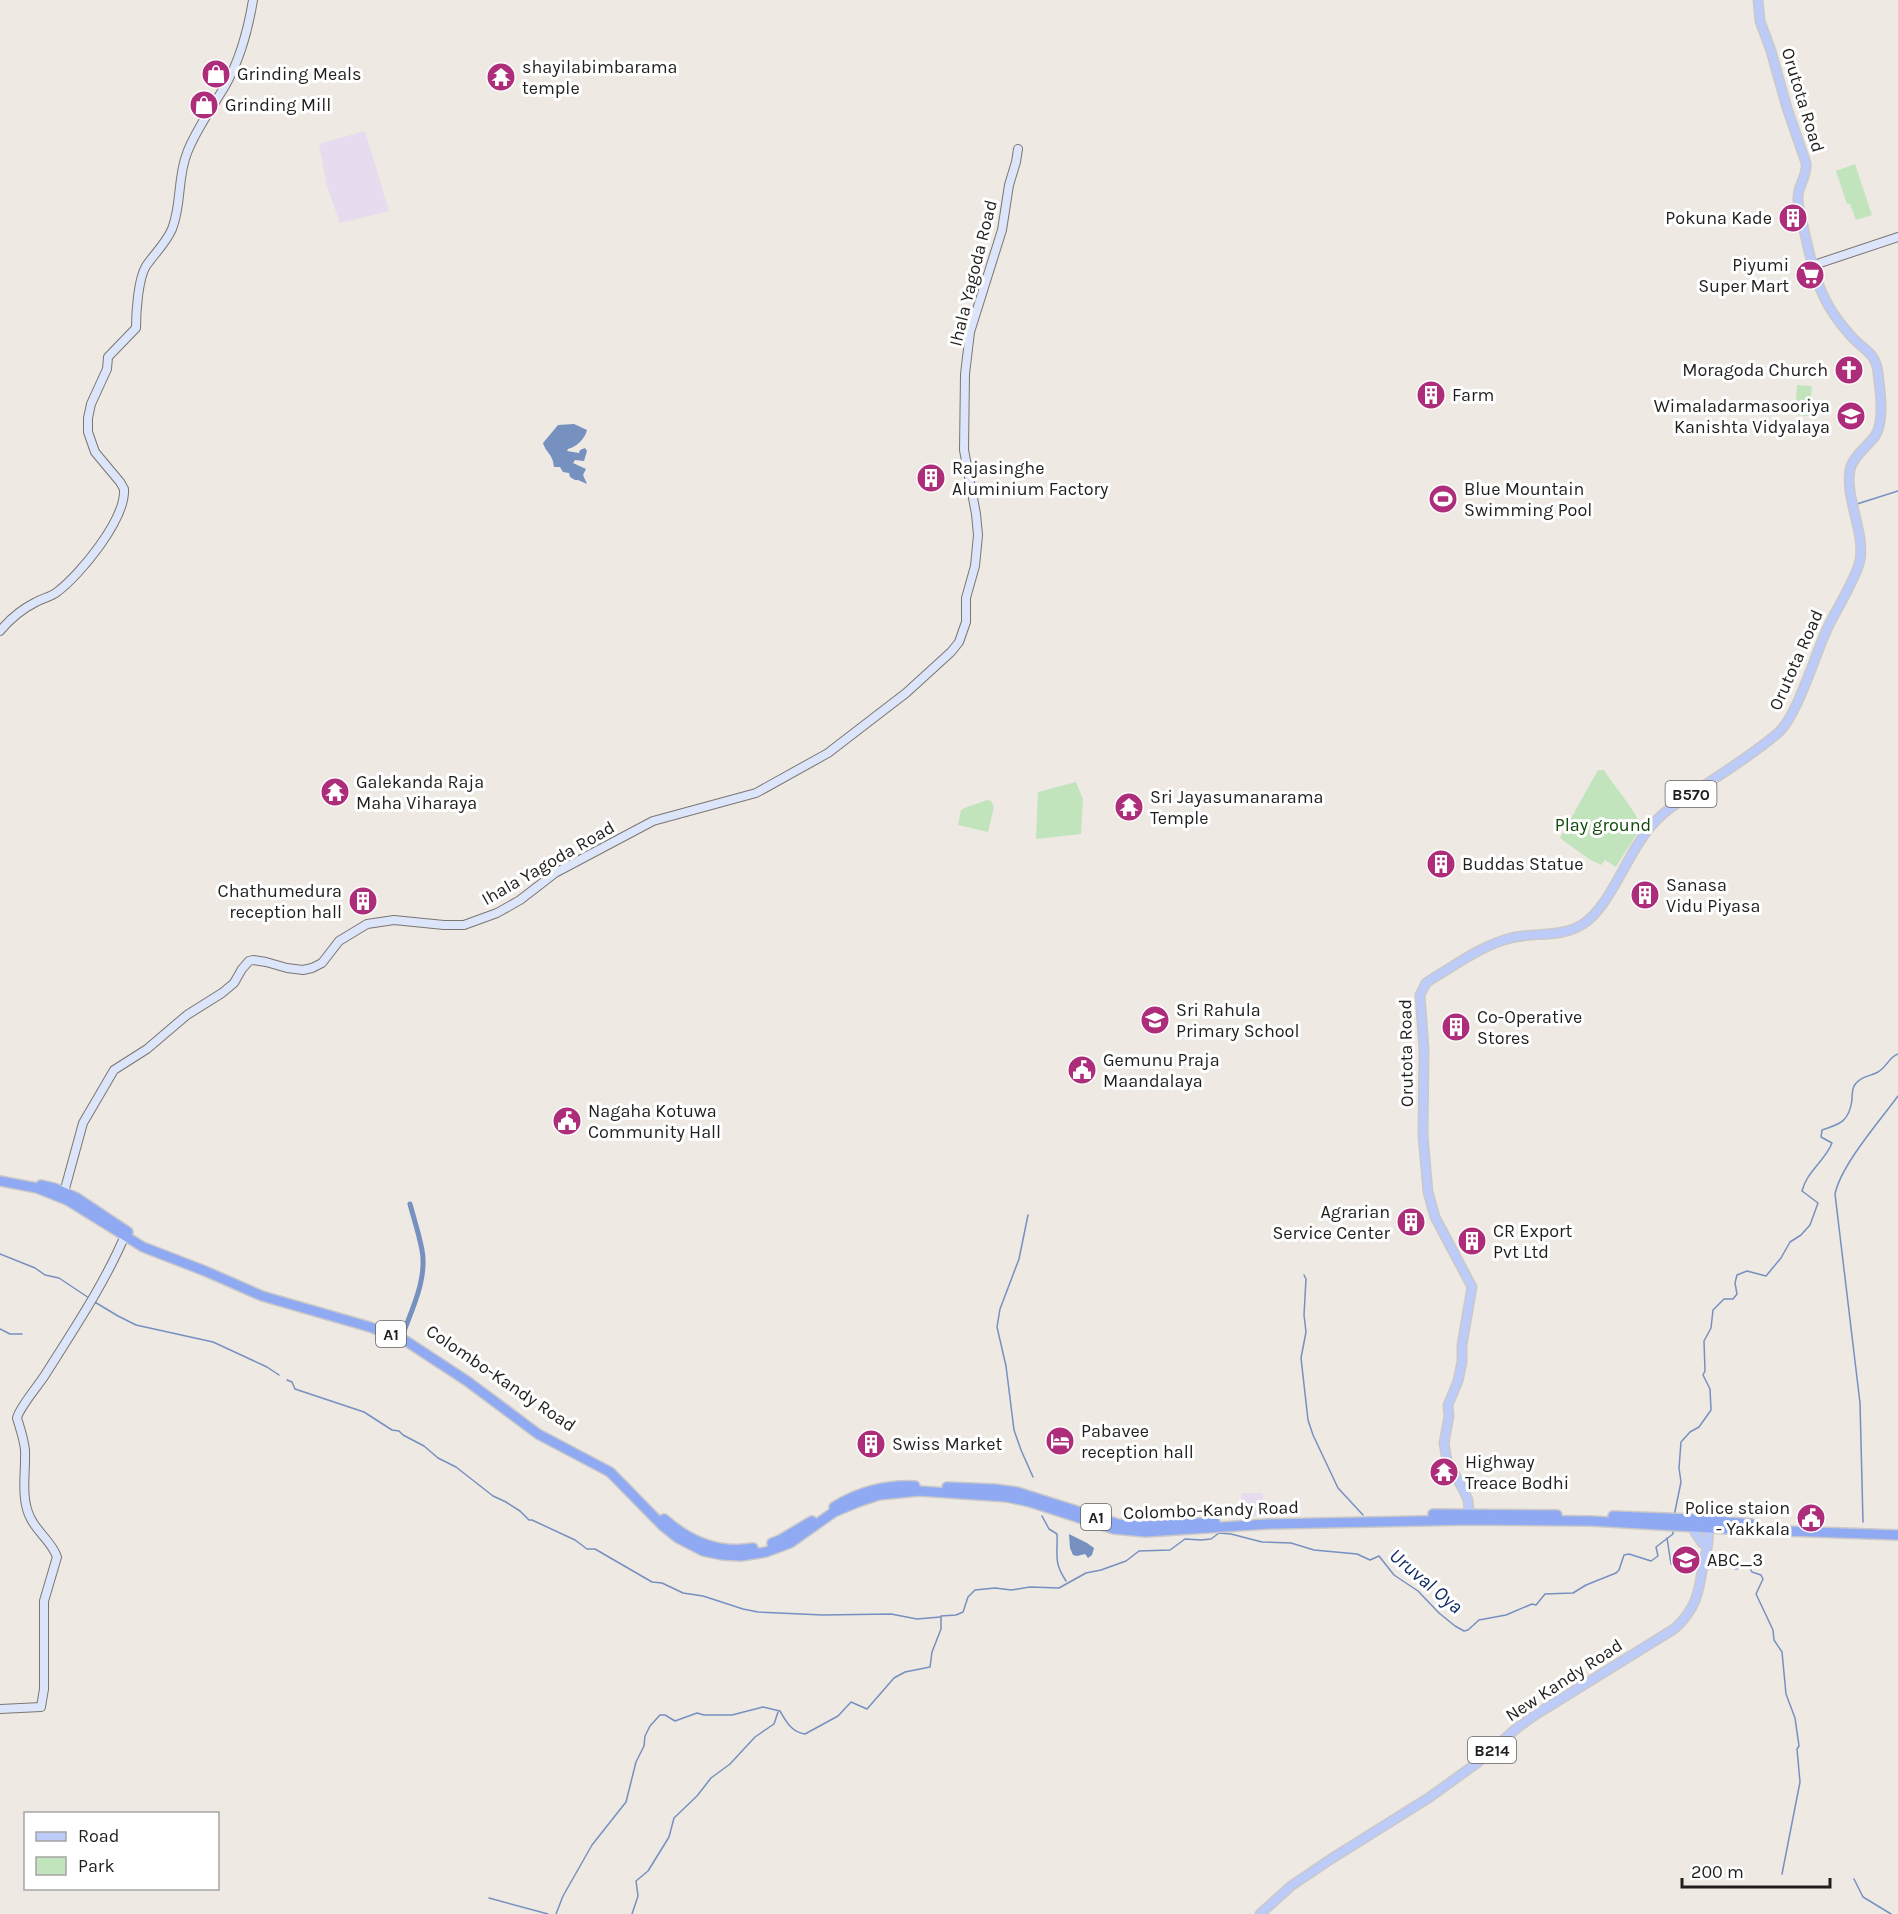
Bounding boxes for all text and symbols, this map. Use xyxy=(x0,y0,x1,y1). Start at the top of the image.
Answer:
street label: Orutota Road xyxy=(1777,45,1829,155)
place label: shayilabimbarama temple xyxy=(522,56,678,99)
shop icon: Grinding Meals xyxy=(200,58,232,90)
temple icon: shayilabimbarama temple xyxy=(485,61,517,93)
place label: Grinding Meals xyxy=(237,63,362,85)
shop icon: Grinding Mill xyxy=(188,89,220,121)
place label: Grinding Mill xyxy=(225,94,331,116)
street label: Ihala Yagoda Road xyxy=(944,198,1002,348)
building icon: Pokuna Kade xyxy=(1777,202,1809,234)
place label: Pokuna Kade xyxy=(1665,207,1772,229)
place label: Piyumi Super Mart xyxy=(1698,254,1789,297)
supermarket icon: Piyumi Super Mart xyxy=(1794,259,1826,291)
church icon: Moragoda Church xyxy=(1833,354,1865,386)
place label: Moragoda Church xyxy=(1682,359,1828,381)
building icon: Farm xyxy=(1415,379,1447,411)
place label: Farm xyxy=(1452,384,1494,406)
place label: Wimaladarmasooriya Kanishta Vidyalaya xyxy=(1654,395,1830,438)
school or university icon: Wimaladarmasooriya Kanishta Vidyalaya xyxy=(1835,400,1867,432)
place label: Rajasinghe Aluminium Factory xyxy=(952,457,1109,500)
building icon: Rajasinghe Aluminium Factory xyxy=(915,462,947,494)
place label: Blue Mountain Swimming Pool xyxy=(1464,478,1592,521)
sports icon: Blue Mountain Swimming Pool xyxy=(1427,483,1459,515)
street label: Orutota Road xyxy=(1764,606,1828,714)
place label: Galekanda Raja Maha Viharaya xyxy=(356,771,484,814)
temple icon: Galekanda Raja Maha Viharaya xyxy=(319,776,351,808)
road number: B570 xyxy=(1666,781,1716,807)
place label: Sri Jayasumanarama Temple xyxy=(1150,786,1324,829)
temple icon: Sri Jayasumanarama Temple xyxy=(1113,791,1145,823)
park label: Play ground xyxy=(1555,814,1651,836)
street label: Ihala Yagoda Road xyxy=(478,816,618,910)
building icon: Buddas Statue xyxy=(1425,848,1457,880)
place label: Buddas Statue xyxy=(1462,853,1584,875)
place label: Sanasa Vidu Piyasa xyxy=(1666,874,1760,917)
building icon: Sanasa Vidu Piyasa xyxy=(1629,879,1661,911)
place label: Chathumedura reception hall xyxy=(218,880,342,923)
building icon: Chathumedura reception hall xyxy=(347,885,379,917)
place label: Sri Rahula Primary School xyxy=(1176,999,1300,1042)
street label: Orutota Road xyxy=(1394,999,1418,1107)
school or university icon: Sri Rahula Primary School xyxy=(1139,1004,1171,1036)
place label: Co-Operative Stores xyxy=(1477,1006,1582,1049)
building icon: Co-Operative Stores xyxy=(1440,1011,1472,1043)
place label: Gemunu Praja Maandalaya xyxy=(1103,1049,1220,1092)
public building icon: Gemunu Praja Maandalaya xyxy=(1066,1054,1098,1086)
place label: Nagaha Kotuwa Community Hall xyxy=(588,1100,721,1143)
public building icon: Nagaha Kotuwa Community Hall xyxy=(551,1105,583,1137)
place label: Agrarian Service Center xyxy=(1272,1201,1390,1244)
building icon: Agrarian Service Center xyxy=(1395,1206,1427,1238)
place label: CR Export Pvt Ltd xyxy=(1493,1220,1573,1263)
building icon: CR Export Pvt Ltd xyxy=(1456,1225,1488,1257)
street label: Colombo-Kandy Road xyxy=(422,1320,580,1436)
road number: A1 xyxy=(376,1321,406,1347)
place label: Pabavee reception hall xyxy=(1081,1420,1194,1463)
hotel icon: Pabavee reception hall xyxy=(1044,1425,1076,1457)
building icon: Swiss Market xyxy=(855,1428,887,1460)
place label: Swiss Market xyxy=(892,1433,1003,1455)
place label: Highway Treace Bodhi xyxy=(1465,1451,1569,1494)
temple icon: Highway Treace Bodhi xyxy=(1428,1456,1460,1488)
street label: Colombo-Kandy Road xyxy=(1123,1496,1299,1524)
place label: Police staion - Yakkala xyxy=(1685,1497,1790,1540)
public building icon: Police staion - Yakkala xyxy=(1795,1502,1827,1534)
road number: A1 xyxy=(1081,1504,1111,1530)
water label: Uruval Oya xyxy=(1385,1544,1467,1618)
school or university icon: ABC_3 xyxy=(1670,1544,1702,1576)
place label: ABC_3 xyxy=(1707,1549,1763,1571)
street label: New Kandy Road xyxy=(1501,1634,1627,1726)
road number: B214 xyxy=(1468,1737,1516,1763)
legend xyxy=(24,1812,219,1890)
text: Road xyxy=(78,1825,119,1847)
scale bar xyxy=(1682,1851,1830,1889)
text: Park xyxy=(78,1855,115,1877)
text: 200 m xyxy=(1691,1861,1744,1883)

